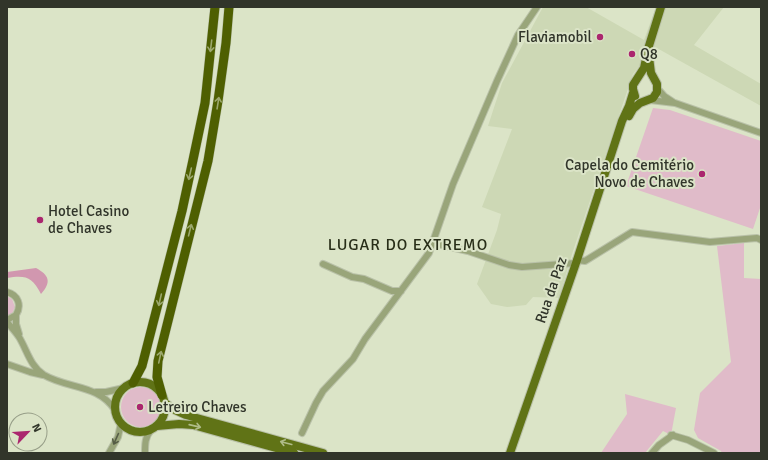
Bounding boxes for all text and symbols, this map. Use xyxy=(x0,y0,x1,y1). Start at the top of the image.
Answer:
place label: Flaviamobil xyxy=(518,28,592,46)
marker: Flaviamobil xyxy=(595,32,605,42)
one-way arrow xyxy=(207,39,215,52)
place label: Q8 xyxy=(640,45,658,63)
marker: Q8 xyxy=(627,49,637,59)
one-way arrow xyxy=(214,97,222,110)
place label: Capela do Cemitério Novo de Chaves xyxy=(565,156,694,191)
one-way arrow xyxy=(186,167,194,180)
marker: Capela do Cemitério Novo de Chaves xyxy=(697,169,707,179)
place label: Hotel Casino de Chaves xyxy=(48,202,130,237)
marker: Hotel Casino de Chaves xyxy=(35,215,45,225)
one-way arrow xyxy=(187,224,195,237)
district label: LUGAR DO EXTREMO xyxy=(328,235,488,255)
street label: Rua da Paz xyxy=(531,254,571,326)
one-way arrow xyxy=(155,293,163,306)
one-way arrow xyxy=(156,351,164,364)
place label: Letreiro Chaves xyxy=(148,398,247,416)
marker: Letreiro Chaves xyxy=(135,402,145,412)
north arrow xyxy=(8,412,48,452)
text: N xyxy=(29,422,44,434)
one-way arrow xyxy=(188,423,201,431)
one-way arrow xyxy=(112,432,119,444)
one-way arrow xyxy=(280,439,293,446)

